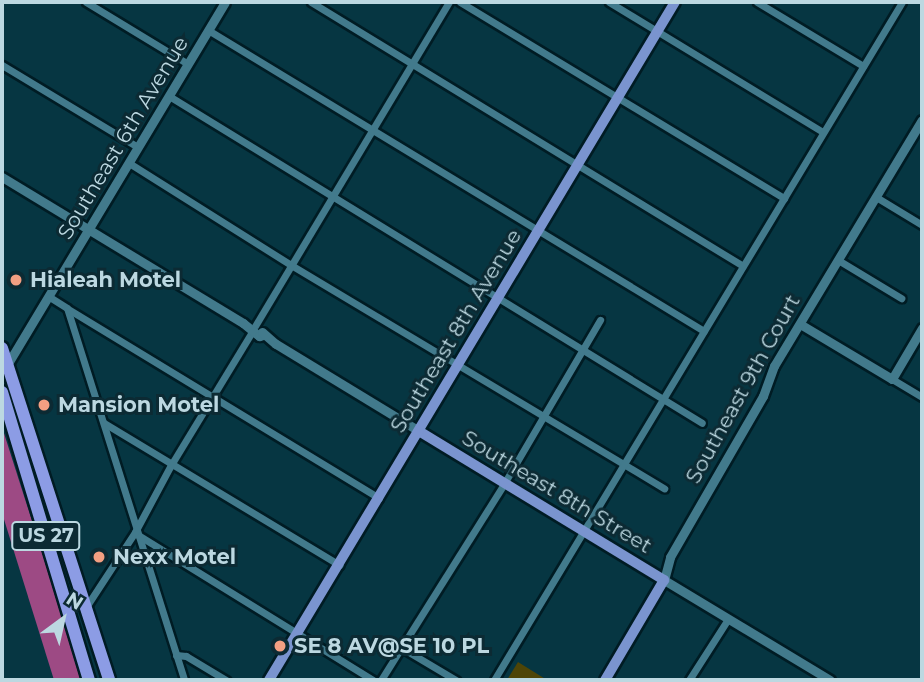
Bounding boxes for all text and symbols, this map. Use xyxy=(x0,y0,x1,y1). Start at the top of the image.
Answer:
street label: Southeast 6th Avenue xyxy=(52,32,194,244)
street label: Southeast 8th Avenue xyxy=(385,225,527,437)
place label: Hialeah Motel xyxy=(30,267,181,293)
marker: Hialeah Motel xyxy=(8,272,24,288)
street label: Southeast 9th Court xyxy=(681,290,805,488)
place label: Mansion Motel xyxy=(58,392,219,418)
marker: Mansion Motel xyxy=(36,397,52,413)
street label: Southeast 8th Street xyxy=(457,425,657,559)
road number: US 27 xyxy=(11,520,81,552)
place label: Nexx Motel xyxy=(113,544,236,570)
marker: Nexx Motel xyxy=(91,549,107,565)
north arrow xyxy=(28,584,98,654)
text: N xyxy=(62,587,87,615)
place label: SE 8 AV@SE 10 PL xyxy=(294,633,489,659)
marker: SE 8 AV@SE 10 PL xyxy=(272,638,288,654)

